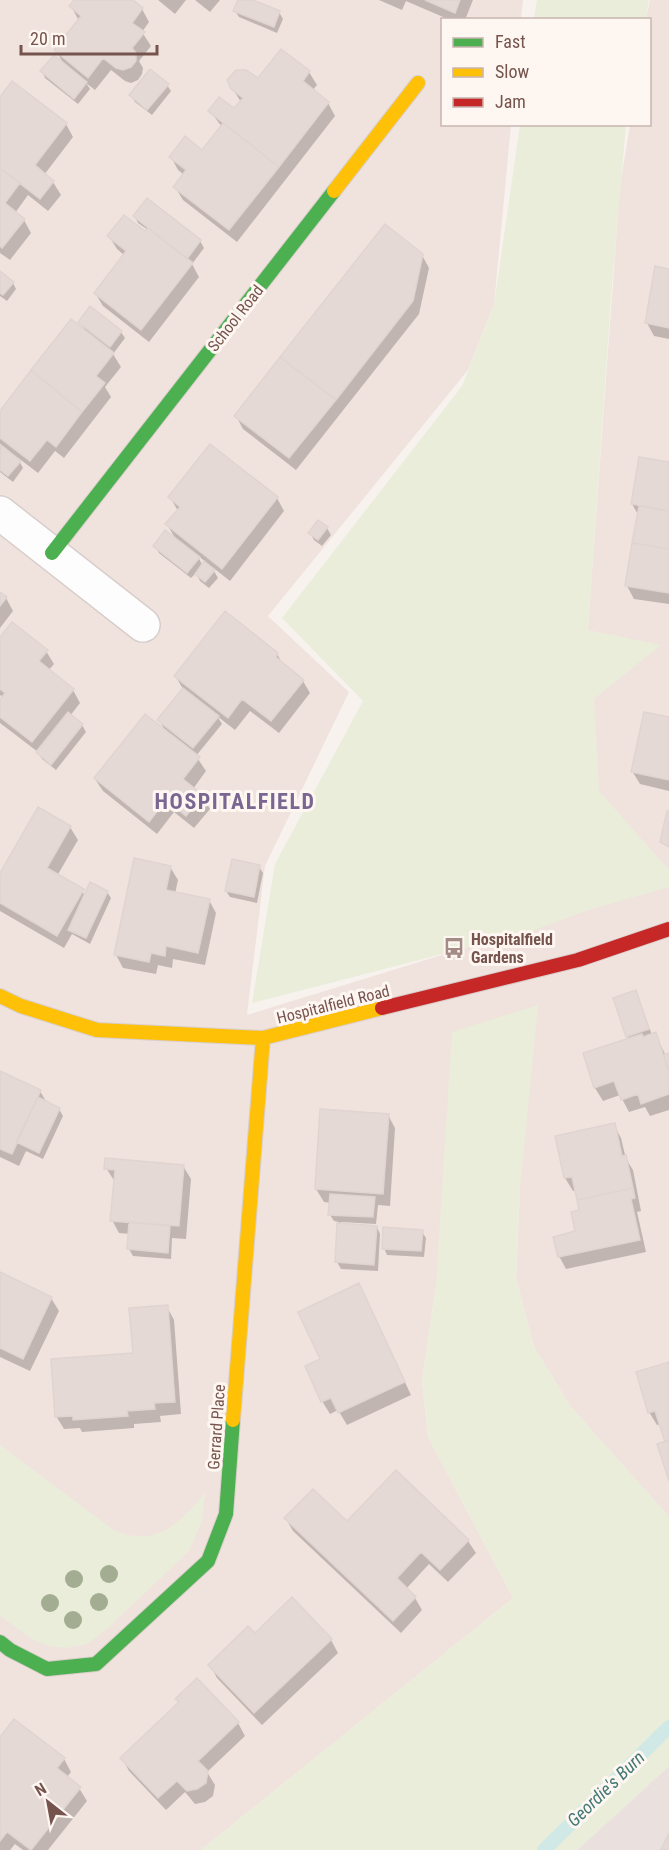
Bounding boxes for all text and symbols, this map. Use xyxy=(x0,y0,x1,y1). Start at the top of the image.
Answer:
scale bar xyxy=(21,18,158,56)
legend xyxy=(441,18,651,126)
text: 20 m xyxy=(30,28,65,49)
text: Fast xyxy=(495,31,526,52)
text: Slow xyxy=(495,61,530,82)
text: Jam xyxy=(495,91,526,112)
street label: School Road xyxy=(204,281,267,355)
district label: HOSPITALFIELD xyxy=(155,789,315,814)
place label: Hospitalfield Gardens xyxy=(471,930,553,967)
bus stop icon: Hospitalfield Gardens xyxy=(442,936,466,960)
street label: Hospitalfield Road xyxy=(275,981,392,1028)
street label: Gerrard Place xyxy=(204,1384,229,1470)
water label: Geordie's Burn xyxy=(563,1747,649,1831)
north arrow xyxy=(18,1772,78,1832)
text: N xyxy=(31,1779,50,1800)

